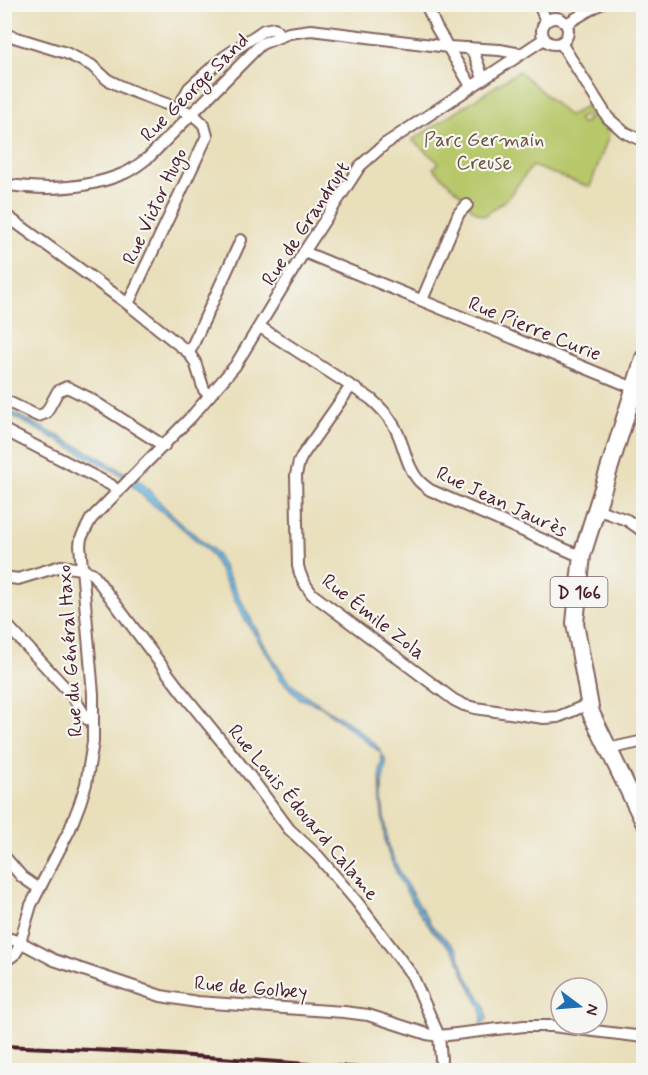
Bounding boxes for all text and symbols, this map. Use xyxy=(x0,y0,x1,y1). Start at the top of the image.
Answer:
street label: Rue George Sand xyxy=(135,28,256,149)
park label: Parc Germain Creuse xyxy=(424,127,544,177)
street label: Rue Victor Hugo xyxy=(116,144,195,270)
street label: Rue de Grandrupt xyxy=(256,156,357,291)
street label: Rue Pierre Curie xyxy=(464,290,605,368)
street label: Rue Jean Jaurès xyxy=(432,460,571,545)
street label: Rue du Général Haxo xyxy=(51,564,90,738)
street label: Rue Émile Zola xyxy=(316,568,431,666)
road number: D 166 xyxy=(550,577,608,607)
street label: Rue Louis Édouard Calame xyxy=(221,719,385,907)
street label: Rue de Golbey xyxy=(193,970,309,1007)
north arrow xyxy=(549,976,609,1036)
text: N xyxy=(580,1002,604,1018)

